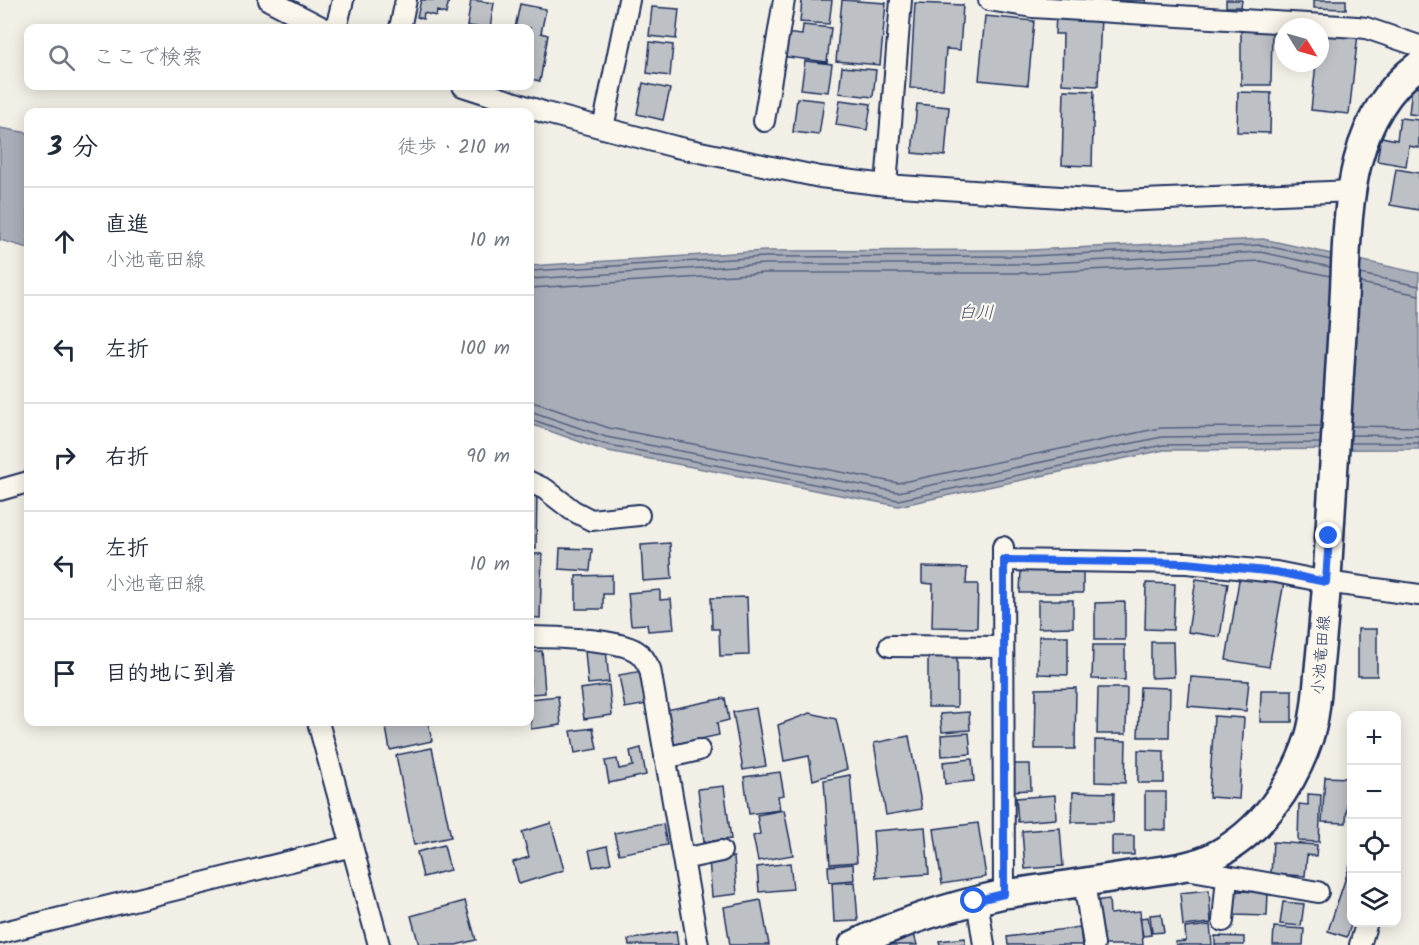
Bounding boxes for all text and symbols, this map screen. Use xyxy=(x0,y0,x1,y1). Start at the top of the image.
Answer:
north arrow xyxy=(1275,18,1329,72)
search box xyxy=(24,24,534,90)
icon: search xyxy=(45,41,78,74)
text: ここで検索 xyxy=(93,41,203,76)
text: 3 分 xyxy=(48,127,98,169)
text: 徒歩 · 210 m xyxy=(397,132,510,164)
text: 直進 xyxy=(105,208,149,243)
icon: ahead xyxy=(48,225,81,258)
text: 10 m xyxy=(470,225,510,257)
text: 小池竜田線 xyxy=(105,245,205,277)
water label: 白川 xyxy=(958,299,994,328)
icon: left xyxy=(48,333,81,366)
text: 左折 xyxy=(105,333,149,368)
text: 100 m xyxy=(460,333,510,365)
icon: right xyxy=(48,441,81,474)
text: 右折 xyxy=(105,441,149,476)
text: 90 m xyxy=(466,441,510,473)
route end xyxy=(1315,522,1341,548)
text: 左折 xyxy=(105,532,149,567)
icon: left xyxy=(48,549,81,582)
text: 10 m xyxy=(470,549,510,581)
text: 小池竜田線 xyxy=(105,569,205,601)
street label: 小池竜田線 xyxy=(1306,614,1337,696)
icon: arrive xyxy=(48,657,81,690)
text: 目的地に到着 xyxy=(105,657,237,692)
map controls xyxy=(1347,711,1401,927)
button: + xyxy=(1347,711,1401,765)
button: − xyxy=(1347,765,1401,819)
button: locate xyxy=(1347,819,1401,873)
button: layers xyxy=(1347,873,1401,927)
route start xyxy=(960,887,986,913)

